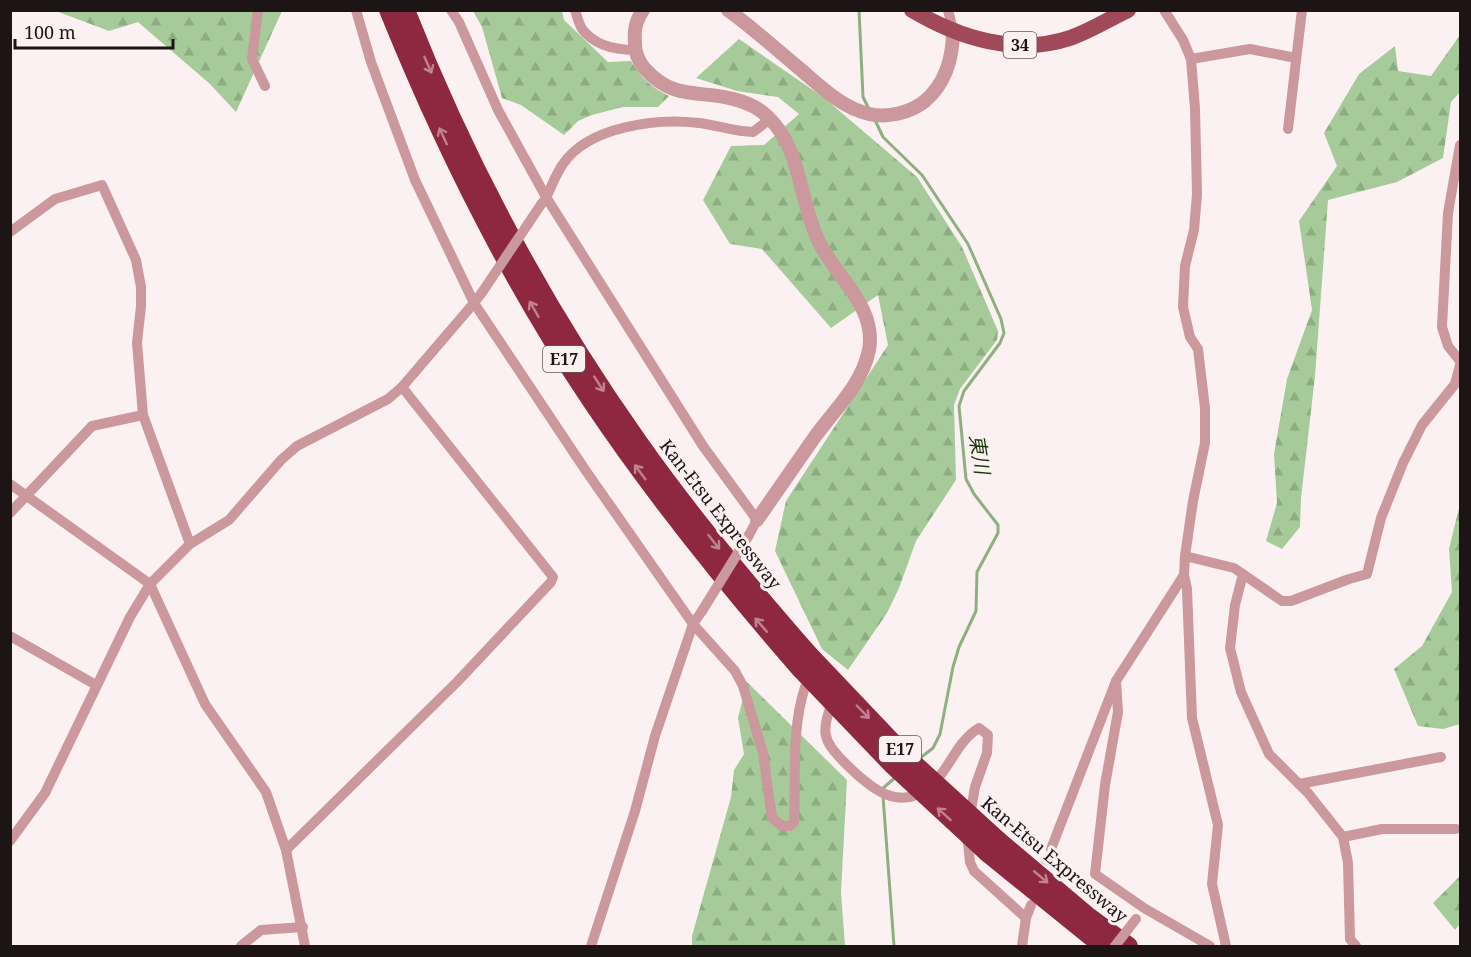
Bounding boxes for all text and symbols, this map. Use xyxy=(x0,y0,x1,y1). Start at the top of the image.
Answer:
scale bar xyxy=(15,12,172,50)
text: 100 m xyxy=(24,20,76,44)
road number: 34 xyxy=(1004,32,1036,58)
one-way arrow xyxy=(422,55,434,73)
one-way arrow xyxy=(436,128,448,146)
one-way arrow xyxy=(528,301,540,318)
road number: E17 xyxy=(543,346,585,372)
one-way arrow xyxy=(593,375,605,392)
water label: 東川 xyxy=(964,432,997,478)
street label: Kan-Etsu Expressway xyxy=(655,434,788,595)
one-way arrow xyxy=(634,464,647,480)
one-way arrow xyxy=(707,533,720,549)
one-way arrow xyxy=(754,618,768,633)
one-way arrow xyxy=(855,704,870,719)
road number: E17 xyxy=(879,736,921,762)
street label: Kan-Etsu Expressway xyxy=(977,791,1134,928)
one-way arrow xyxy=(936,807,951,821)
one-way arrow xyxy=(1033,871,1049,884)

